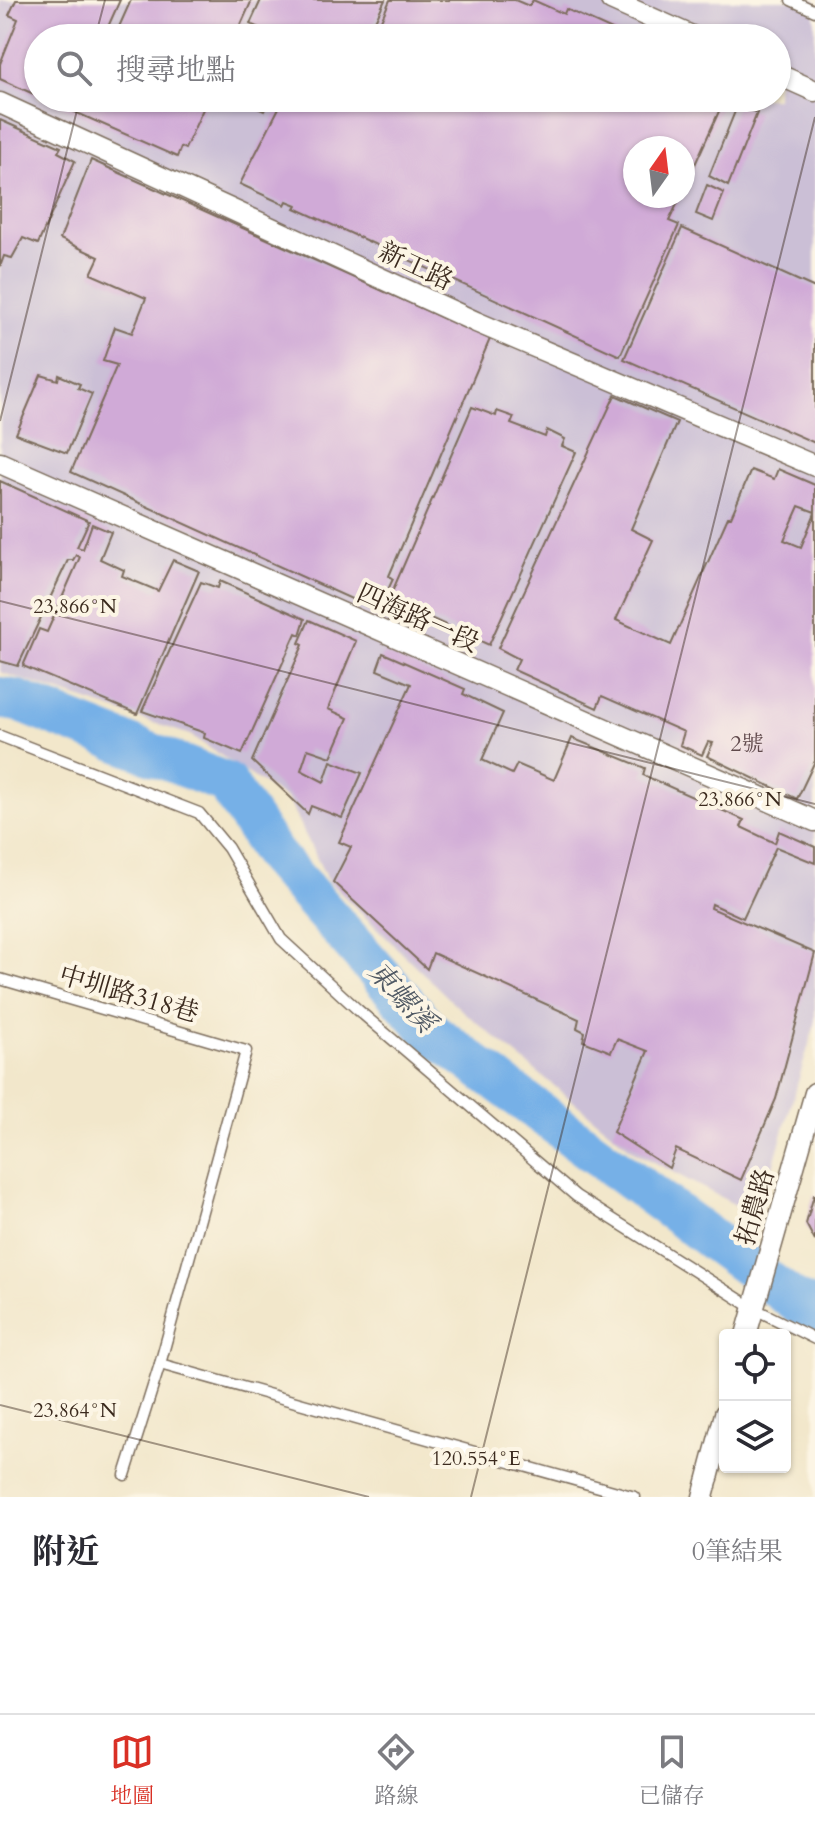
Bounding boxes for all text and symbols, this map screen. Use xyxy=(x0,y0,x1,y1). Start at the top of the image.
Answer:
search box xyxy=(24,24,791,112)
icon: search xyxy=(52,46,96,90)
text: 搜尋地點 xyxy=(116,50,236,91)
north arrow xyxy=(623,136,695,208)
street label: 新工路 xyxy=(373,234,459,298)
street label: 四海路一段 xyxy=(351,576,485,660)
text: 23.866°N xyxy=(33,593,117,620)
house number: 2號 xyxy=(730,729,764,759)
text: 23.866°N xyxy=(698,786,782,813)
water label: 東螺溪 xyxy=(359,953,447,1043)
street label: 中圳路318巷 xyxy=(55,957,203,1031)
street label: 拓農路 xyxy=(727,1165,783,1249)
map controls xyxy=(719,1329,791,1473)
button: locate xyxy=(719,1329,791,1401)
text: 23.864°N xyxy=(33,1397,117,1424)
button: layers xyxy=(719,1401,791,1473)
text: 120.554°E xyxy=(431,1445,521,1472)
text: 附近 xyxy=(32,1529,100,1575)
text: 0筆結果 xyxy=(692,1534,783,1569)
tab: 地圖 xyxy=(110,1730,154,1811)
tab: 路線 xyxy=(374,1730,419,1811)
tab: 已儲存 xyxy=(639,1730,705,1811)

